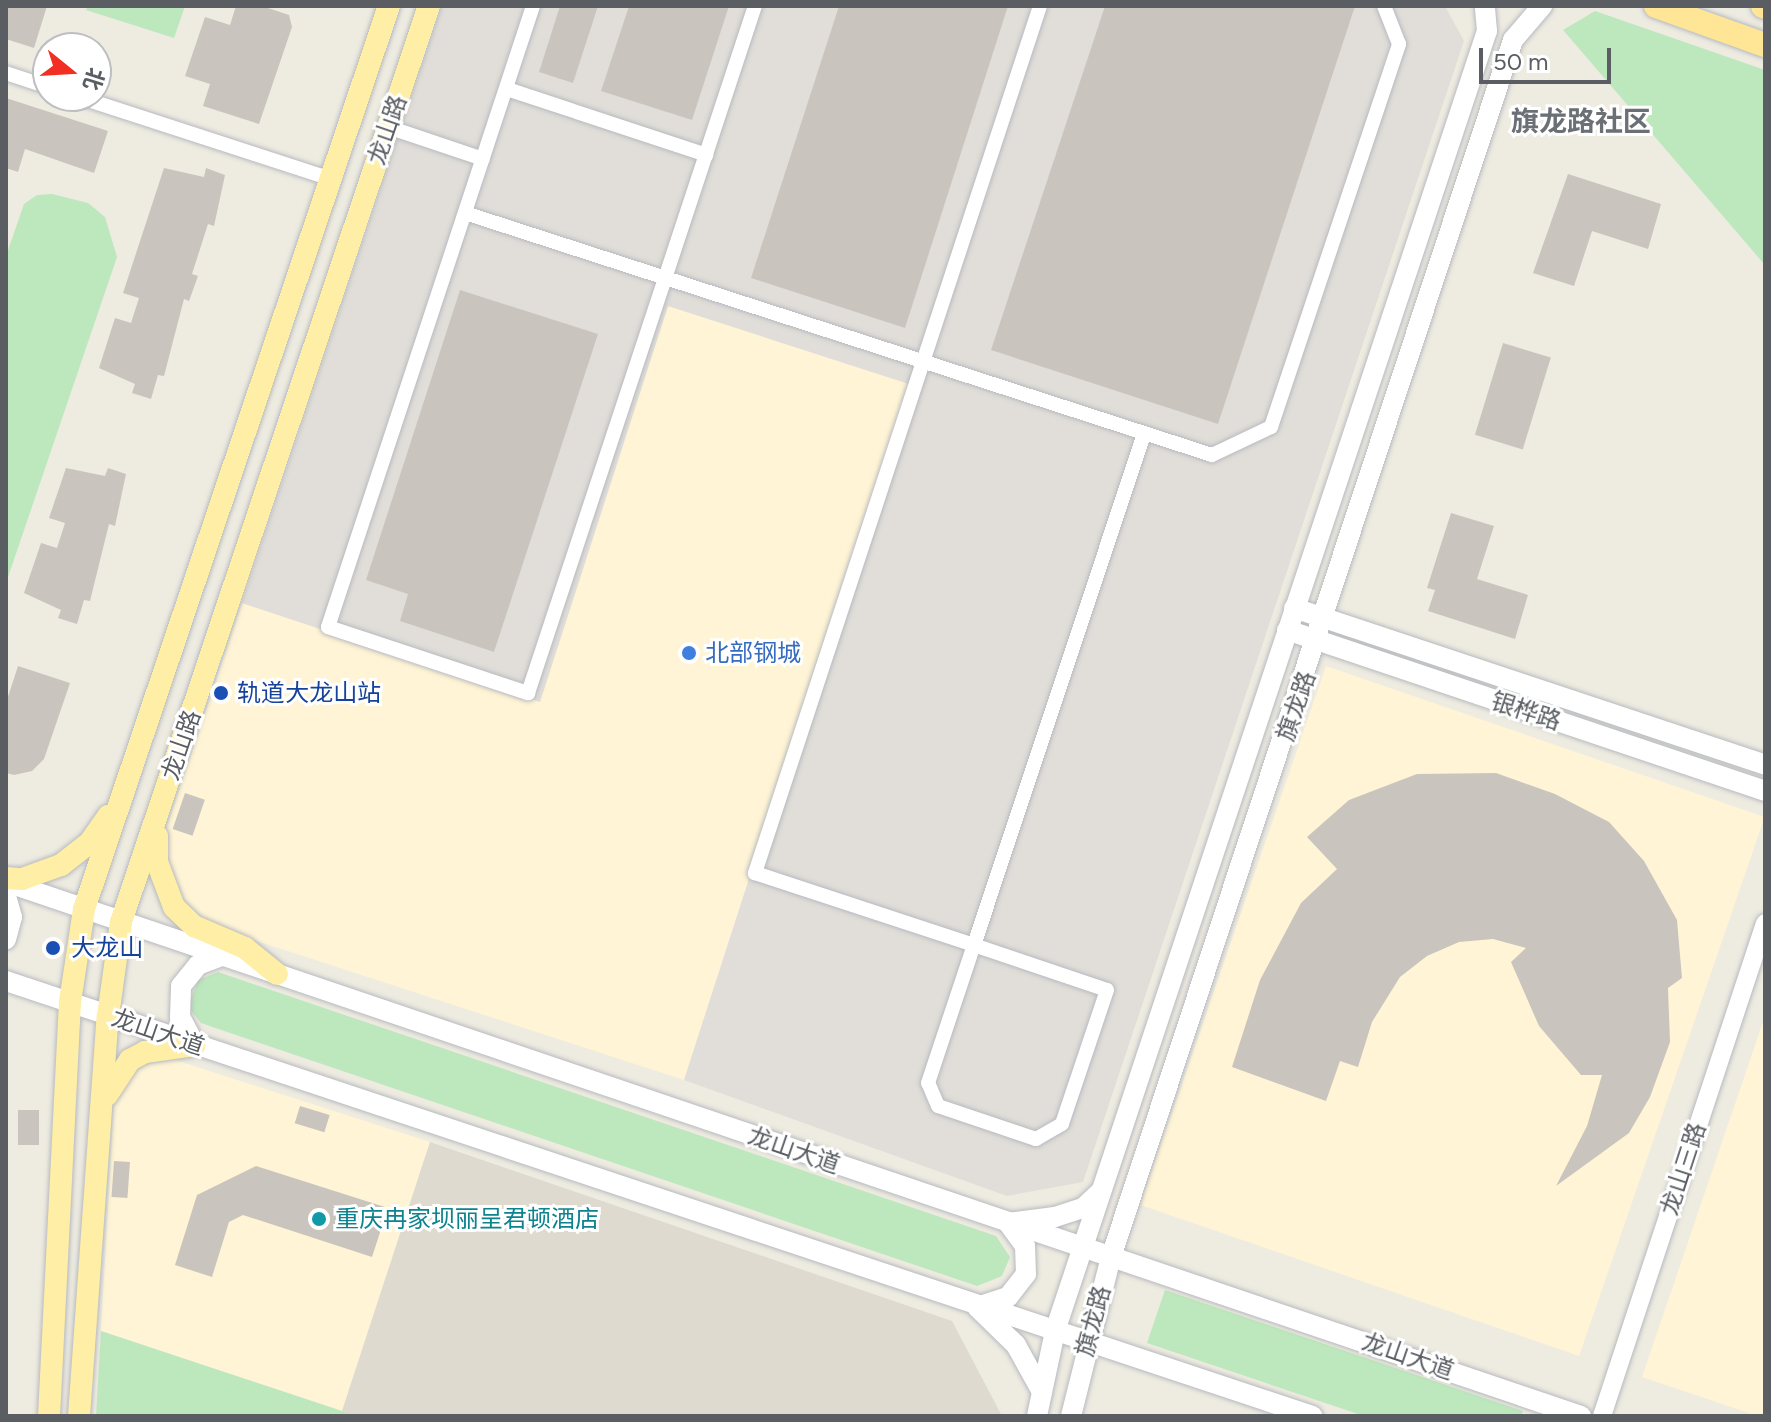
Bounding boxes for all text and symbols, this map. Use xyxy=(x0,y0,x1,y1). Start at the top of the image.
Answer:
north arrow xyxy=(32,32,112,112)
scale bar xyxy=(1483,32,1615,82)
text: 50 m xyxy=(1493,47,1549,76)
text: 北 xyxy=(77,64,110,94)
street label: 龙山路 xyxy=(362,91,412,169)
district label: 旗龙路社区 xyxy=(1511,104,1651,138)
place label: 北部钢城 xyxy=(705,639,801,667)
marker: 北部钢城 xyxy=(680,644,698,662)
street label: 旗龙路 xyxy=(1271,667,1321,745)
place label: 轨道大龙山站 xyxy=(237,679,381,707)
marker: 轨道大龙山站 xyxy=(212,684,230,702)
street label: 银桦路 xyxy=(1487,686,1565,736)
street label: 龙山路 xyxy=(156,706,206,784)
place label: 大龙山 xyxy=(71,934,143,962)
marker: 大龙山 xyxy=(42,937,64,959)
street label: 龙山大道 xyxy=(108,1003,208,1061)
street label: 龙山三路 xyxy=(1654,1119,1712,1219)
street label: 龙山大道 xyxy=(744,1121,844,1179)
place label: 重庆冉家坝丽呈君顿酒店 xyxy=(335,1205,599,1233)
marker: 重庆冉家坝丽呈君顿酒店 xyxy=(310,1210,328,1228)
street label: 旗龙路 xyxy=(1070,1282,1116,1360)
street label: 龙山大道 xyxy=(1358,1327,1458,1385)

